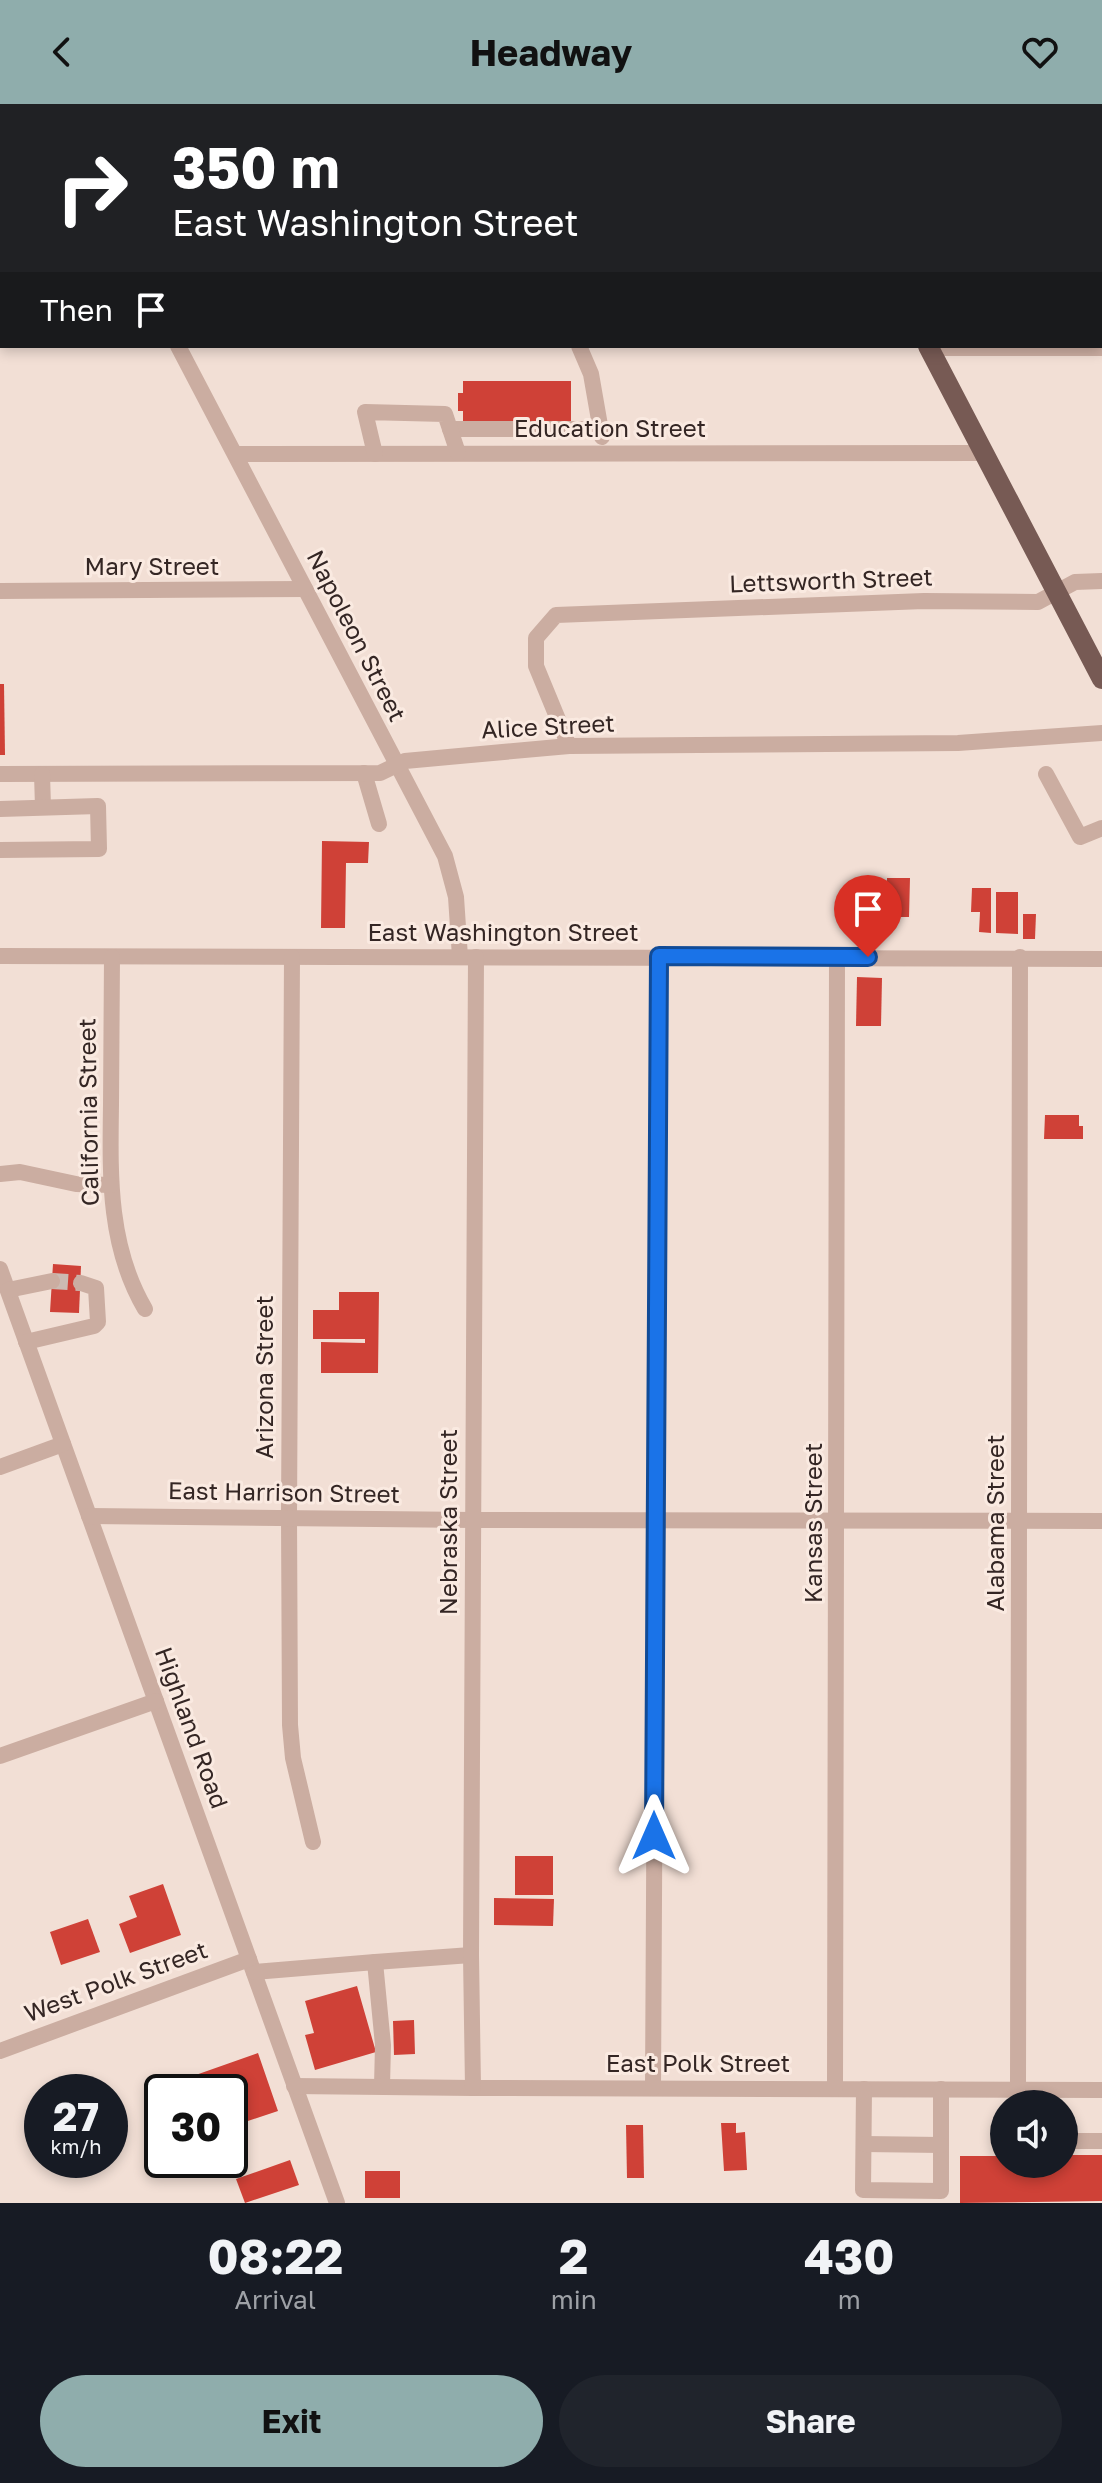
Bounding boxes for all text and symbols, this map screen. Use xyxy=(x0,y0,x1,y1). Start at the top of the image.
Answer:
icon: back xyxy=(40,30,84,74)
icon: heart xyxy=(1018,30,1062,74)
text: Headway xyxy=(470,31,632,74)
text: 350 m xyxy=(172,133,340,200)
icon: right xyxy=(40,136,144,240)
text: East Washington Street xyxy=(172,201,579,244)
icon: arrive xyxy=(129,288,173,332)
text: Then xyxy=(40,292,113,328)
street label: Education Street xyxy=(514,413,706,442)
street label: Napoleon Street xyxy=(302,545,413,726)
street label: Mary Street xyxy=(85,551,219,580)
street label: Lettsworth Street xyxy=(729,561,933,598)
street label: Alice Street xyxy=(480,708,615,743)
pin xyxy=(834,875,902,957)
icon: arrive xyxy=(846,887,890,931)
street label: East Washington Street xyxy=(367,917,639,946)
street label: California Street xyxy=(71,1018,104,1206)
street label: Arizona Street xyxy=(249,1295,278,1459)
street label: Nebraska Street xyxy=(433,1429,462,1615)
street label: Alabama Street xyxy=(980,1435,1009,1612)
street label: Kansas Street xyxy=(798,1443,827,1603)
street label: East Harrison Street xyxy=(168,1475,400,1508)
street label: Highland Road xyxy=(150,1643,235,1812)
position arrow xyxy=(612,1794,696,1878)
street label: West Polk Street xyxy=(20,1934,211,2027)
street label: East Polk Street xyxy=(606,2048,790,2077)
speed limit sign: 30 xyxy=(144,2074,248,2178)
map controls xyxy=(990,2090,1078,2178)
button: sound xyxy=(990,2090,1078,2178)
text: 27 xyxy=(53,2092,99,2140)
text: km/h xyxy=(51,2134,101,2158)
text: 08:22 xyxy=(207,2227,343,2285)
text: 2 xyxy=(559,2227,588,2285)
text: 430 xyxy=(804,2227,895,2285)
text: Arrival xyxy=(235,2284,316,2315)
text: min xyxy=(551,2284,597,2315)
text: m xyxy=(838,2284,861,2315)
button: Exit xyxy=(40,2375,543,2467)
button: Share xyxy=(559,2375,1062,2467)

